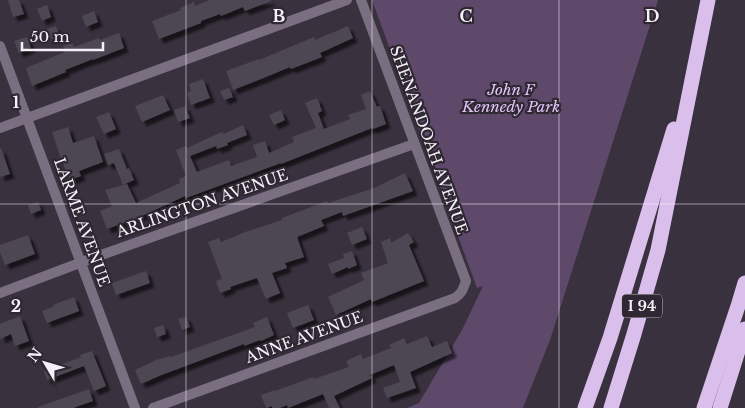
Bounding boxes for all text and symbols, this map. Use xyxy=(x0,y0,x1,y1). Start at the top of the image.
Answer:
text: B xyxy=(273,6,286,26)
text: C xyxy=(459,6,473,26)
text: D xyxy=(645,6,659,26)
scale bar xyxy=(22,20,104,52)
text: 50 m xyxy=(30,27,70,46)
street label: SHENANDOAH AVENUE xyxy=(386,43,472,237)
park label: John F Kennedy Park xyxy=(461,80,560,116)
text: 1 xyxy=(13,92,20,112)
street label: LARME AVENUE xyxy=(50,155,114,289)
street label: ARLINGTON AVENUE xyxy=(113,165,290,242)
road number: I 94 xyxy=(622,294,662,318)
text: 2 xyxy=(11,296,21,316)
street label: ANNE AVENUE xyxy=(242,307,365,367)
north arrow xyxy=(20,338,70,388)
text: N xyxy=(24,344,46,366)

